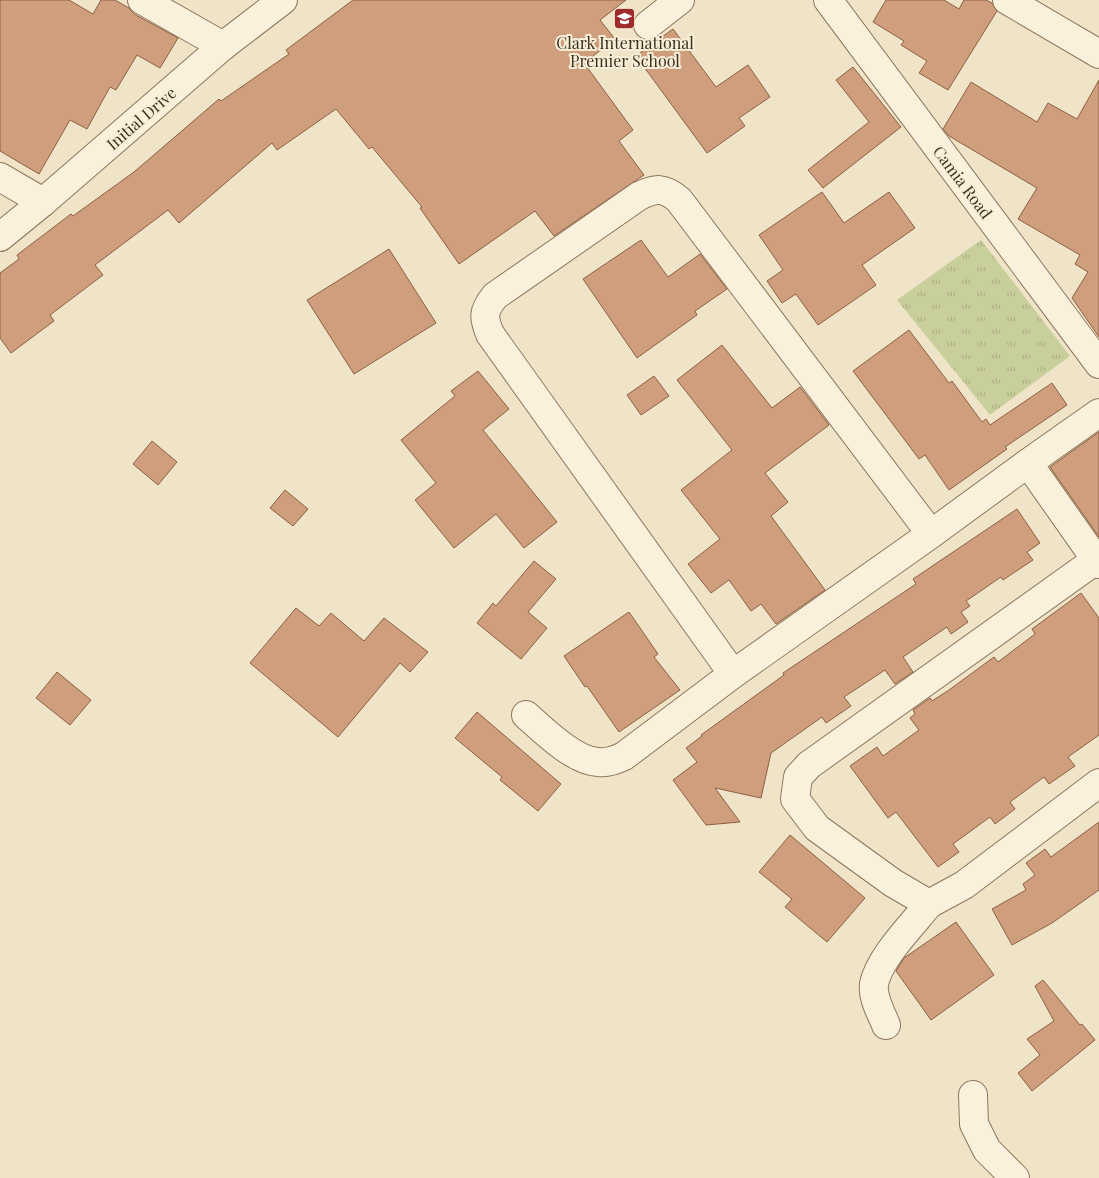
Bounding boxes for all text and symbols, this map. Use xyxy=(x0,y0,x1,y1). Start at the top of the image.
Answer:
school or university icon: Clark International Premier School xyxy=(613,6,637,30)
place label: Clark International Premier School xyxy=(556,32,694,71)
street label: Initial Drive xyxy=(102,82,180,154)
street label: Camia Road xyxy=(929,141,997,223)

